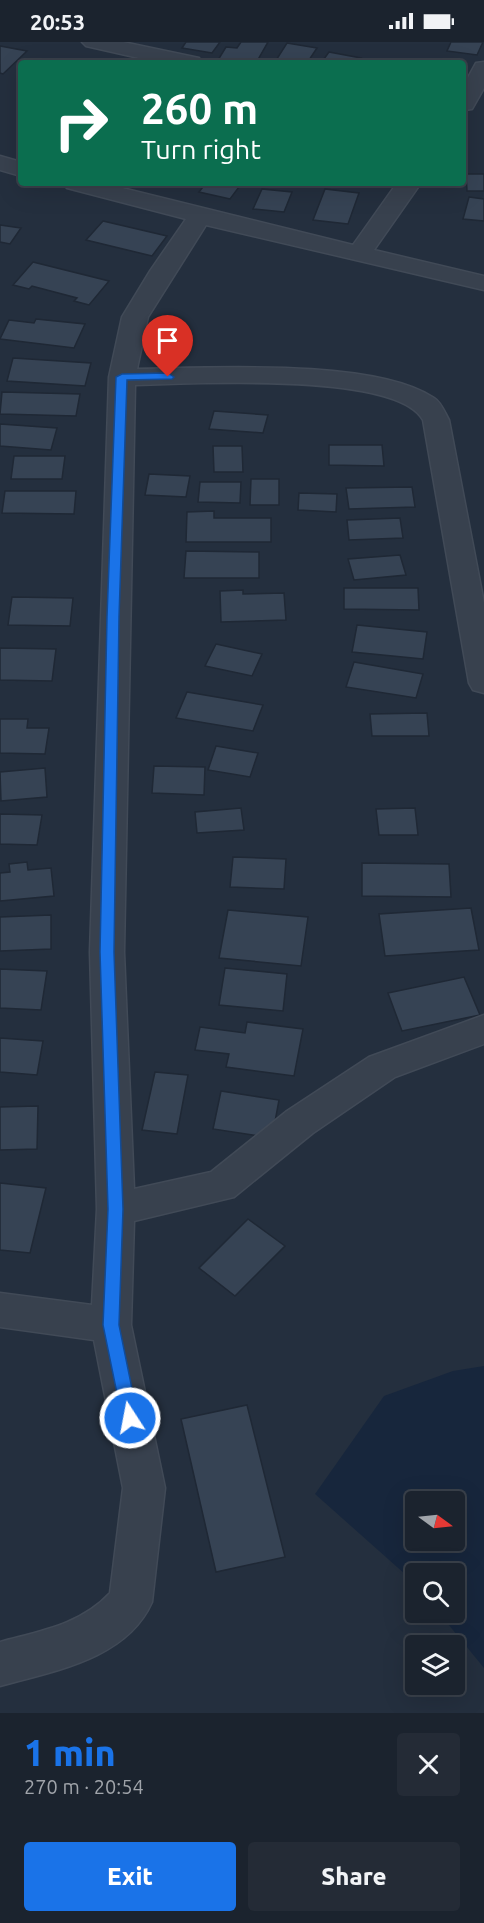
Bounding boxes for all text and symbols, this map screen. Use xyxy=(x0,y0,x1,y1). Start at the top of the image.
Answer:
text: 20:53 xyxy=(30,9,85,34)
icon: right xyxy=(42,84,120,162)
text: 260 m xyxy=(141,85,258,132)
text: Turn right xyxy=(141,134,261,164)
pin xyxy=(142,315,193,377)
icon: arrive xyxy=(151,324,184,357)
position arrow xyxy=(98,1386,162,1450)
north arrow xyxy=(405,1491,465,1551)
map controls xyxy=(405,1491,465,1695)
button: search xyxy=(405,1563,465,1623)
button: layers xyxy=(405,1635,465,1695)
text: 1 min xyxy=(24,1732,116,1773)
button: close xyxy=(397,1733,460,1796)
text: 270 m · 20:54 xyxy=(24,1775,144,1798)
button: Exit xyxy=(24,1842,236,1911)
button: Share xyxy=(248,1842,460,1911)

